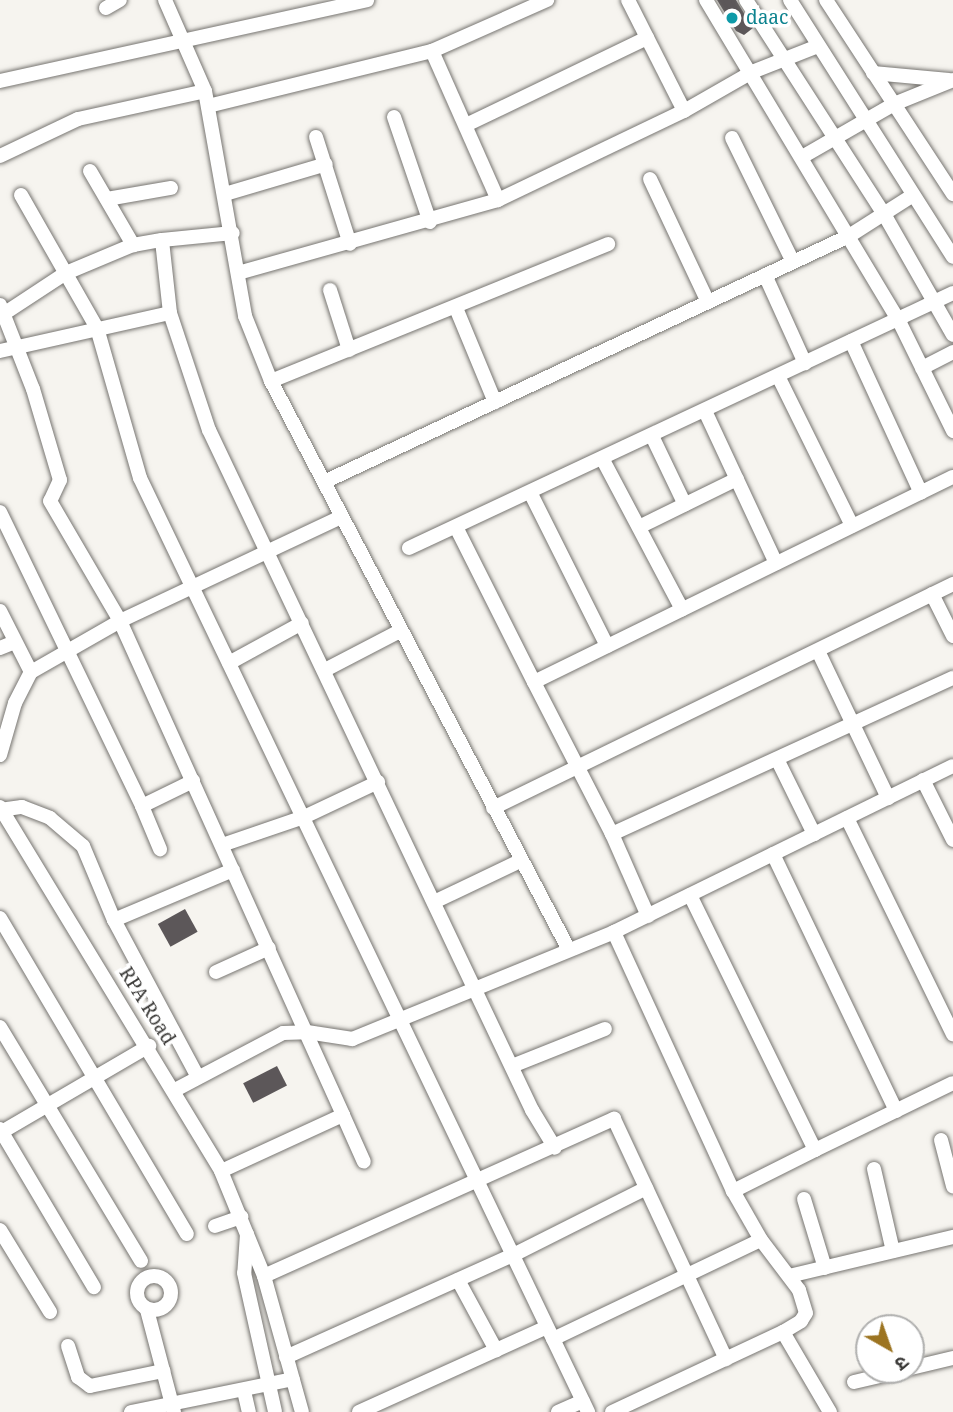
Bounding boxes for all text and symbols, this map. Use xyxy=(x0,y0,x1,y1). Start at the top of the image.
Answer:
place label: daac xyxy=(746,7,788,29)
marker: daac xyxy=(724,10,740,26)
street label: RPA Road xyxy=(114,963,180,1049)
north arrow xyxy=(855,1314,925,1384)
text: उ xyxy=(890,1350,915,1377)

